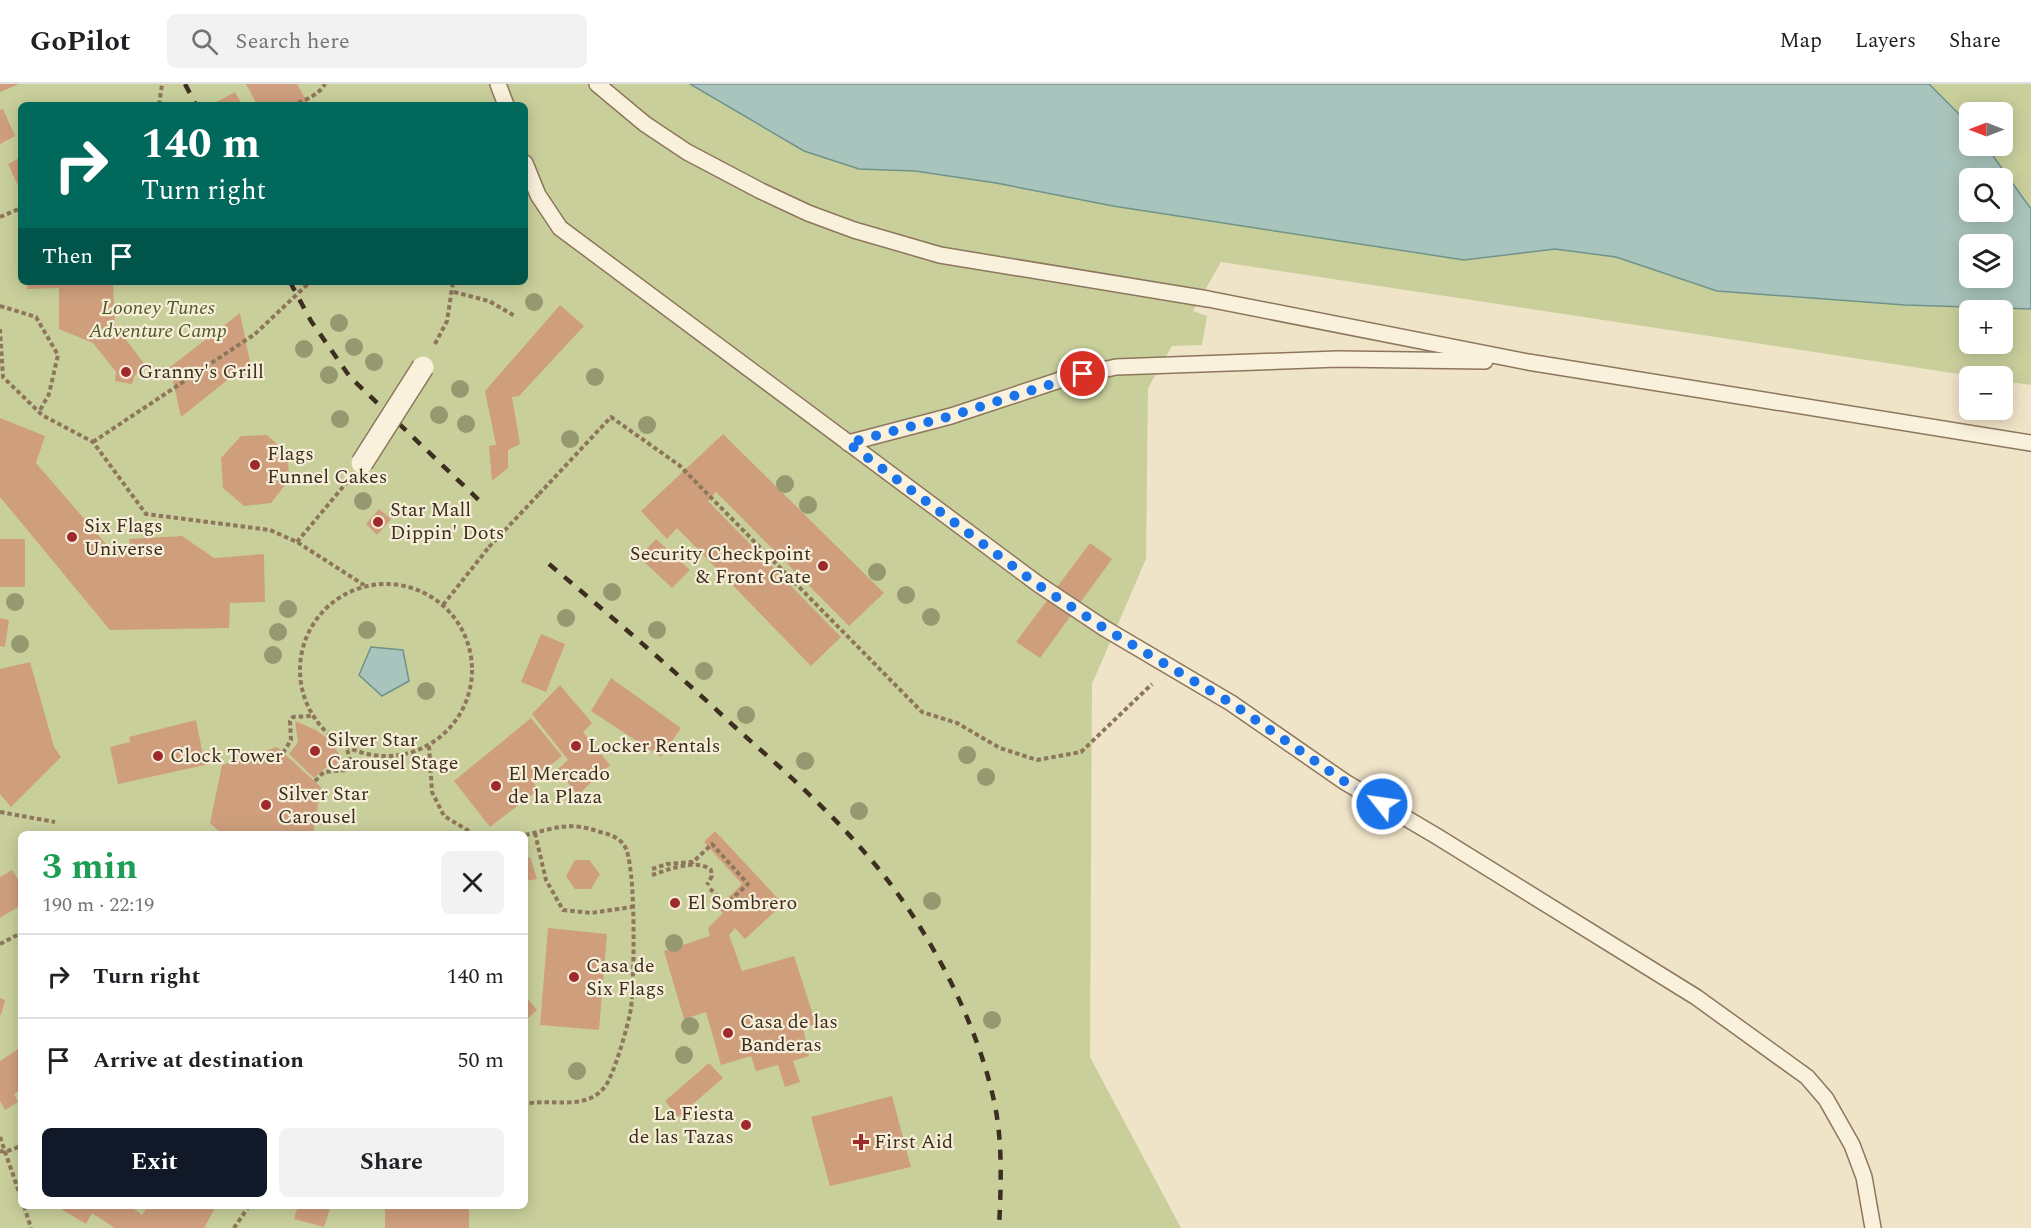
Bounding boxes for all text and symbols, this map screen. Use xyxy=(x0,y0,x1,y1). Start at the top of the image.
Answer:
search box xyxy=(167,14,587,68)
text: GoPilot xyxy=(30,20,131,63)
icon: search xyxy=(188,25,221,58)
text: Search here xyxy=(236,25,350,58)
text: Map xyxy=(1780,25,1822,57)
text: Layers xyxy=(1855,25,1916,57)
text: Share xyxy=(1949,25,2001,57)
north arrow xyxy=(1959,102,2013,156)
map controls xyxy=(1959,102,2013,420)
text: 140 m xyxy=(141,113,260,176)
icon: right xyxy=(42,126,120,204)
button: search xyxy=(1959,168,2013,222)
text: Turn right xyxy=(141,170,266,212)
button: layers xyxy=(1959,234,2013,288)
text: Then xyxy=(42,240,93,273)
icon: arrive xyxy=(105,240,138,273)
park label: Looney Tunes Adventure Camp xyxy=(88,293,227,346)
button: + xyxy=(1959,300,2013,354)
pin xyxy=(1057,348,1108,399)
place label: Granny's Grill xyxy=(138,357,264,387)
icon: arrive xyxy=(1066,357,1099,390)
marker: Granny's Grill xyxy=(119,365,133,379)
button: − xyxy=(1959,366,2013,420)
place label: Flags Funnel Cakes xyxy=(267,439,387,492)
marker: Flags Funnel Cakes xyxy=(248,458,262,472)
place label: Star Mall Dippin' Dots xyxy=(390,495,504,548)
place label: Six Flags Universe xyxy=(84,511,163,564)
marker: Star Mall Dippin' Dots xyxy=(371,515,385,529)
marker: Six Flags Universe xyxy=(65,530,79,544)
place label: Security Checkpoint & Front Gate xyxy=(630,539,811,592)
marker: Security Checkpoint & Front Gate xyxy=(816,559,830,573)
place label: Silver Star Carousel Stage xyxy=(327,725,458,778)
place label: Locker Rentals xyxy=(588,731,720,761)
marker: Locker Rentals xyxy=(569,739,583,753)
place label: Clock Tower xyxy=(170,741,283,771)
marker: Silver Star Carousel Stage xyxy=(308,744,322,758)
marker: Clock Tower xyxy=(151,749,165,763)
place label: El Mercado de la Plaza xyxy=(508,759,610,812)
position arrow xyxy=(1350,772,1414,836)
place label: Silver Star Carousel xyxy=(278,779,369,832)
marker: El Mercado de la Plaza xyxy=(489,779,503,793)
marker: Silver Star Carousel xyxy=(259,798,273,812)
text: 3 min xyxy=(42,840,138,895)
button: close xyxy=(441,851,504,914)
place label: El Sombrero xyxy=(687,888,797,918)
text: 190 m · 22:19 xyxy=(42,890,154,920)
marker: El Sombrero xyxy=(668,896,682,910)
place label: Casa de Six Flags xyxy=(586,951,665,1004)
icon: right xyxy=(42,960,75,993)
text: Turn right xyxy=(93,960,200,993)
text: 140 m xyxy=(447,960,504,993)
marker: Casa de Six Flags xyxy=(567,970,581,984)
place label: Casa de las Banderas xyxy=(740,1007,838,1060)
marker: Casa de las Banderas xyxy=(721,1026,735,1040)
icon: arrive xyxy=(42,1044,75,1077)
text: Arrive at destination xyxy=(93,1044,304,1077)
text: 50 m xyxy=(458,1044,504,1077)
place label: La Fiesta de las Tazas xyxy=(629,1099,734,1152)
marker: La Fiesta de las Tazas xyxy=(739,1118,753,1132)
place label: First Aid xyxy=(874,1127,953,1157)
button: Exit xyxy=(42,1128,267,1197)
button: Share xyxy=(279,1128,504,1197)
marker: First Aid xyxy=(852,1133,870,1151)

